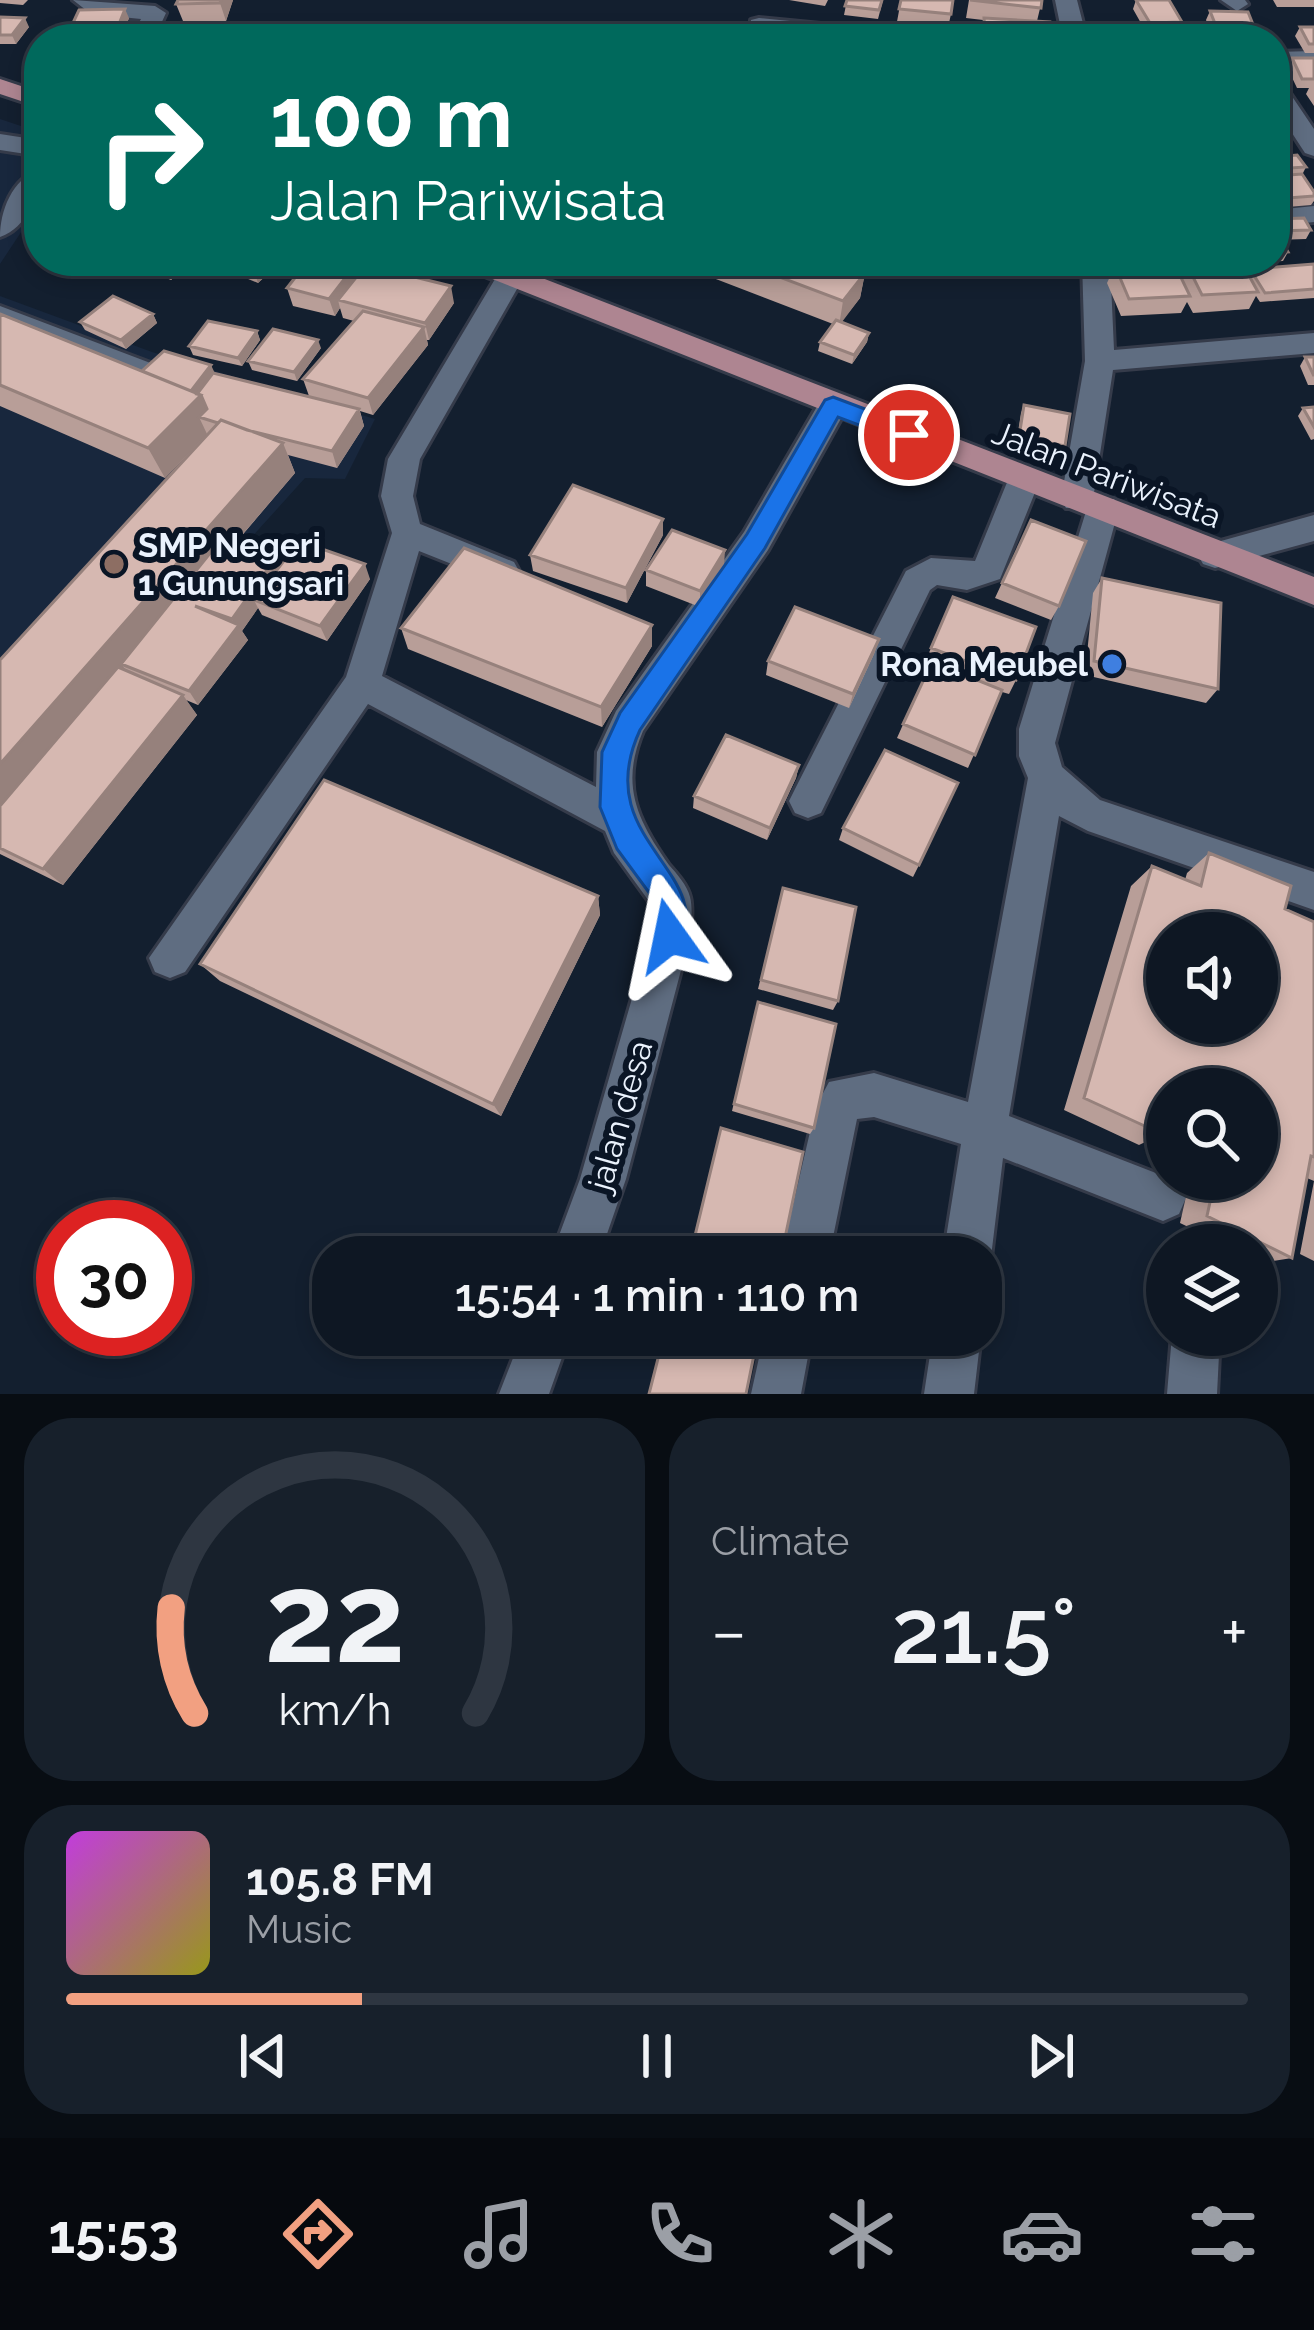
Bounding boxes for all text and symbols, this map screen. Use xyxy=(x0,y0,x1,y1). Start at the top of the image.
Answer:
text: 100 m xyxy=(270,68,513,167)
icon: right xyxy=(72,72,228,228)
text: Jalan Pariwisata xyxy=(270,169,666,233)
pin xyxy=(858,384,960,486)
icon: arrive xyxy=(876,402,942,468)
street label: Jalan Pariwisata xyxy=(987,413,1227,536)
place label: SMP Negeri 1 Gunungsari xyxy=(138,526,344,603)
marker: SMP Negeri 1 Gunungsari xyxy=(101,551,127,577)
place label: Rona Meubel xyxy=(880,645,1089,684)
marker: Rona Meubel xyxy=(1099,651,1125,677)
position arrow xyxy=(607,873,733,999)
map controls xyxy=(1146,912,1278,1356)
button: sound xyxy=(1146,912,1278,1044)
street label: jalan desa xyxy=(579,1036,660,1198)
button: search xyxy=(1146,1068,1278,1200)
speed limit sign: 30 xyxy=(36,1200,192,1356)
button: layers xyxy=(1146,1224,1278,1356)
text: 15:54 · 1 min · 110 m xyxy=(455,1269,859,1322)
text: Climate xyxy=(711,1518,849,1564)
text: 22 xyxy=(264,1545,405,1691)
text: 21.5° xyxy=(891,1578,1076,1684)
text: − xyxy=(711,1593,747,1670)
text: + xyxy=(1221,1593,1248,1670)
text: km/h xyxy=(278,1684,391,1734)
text: 105.8 FM xyxy=(246,1853,434,1906)
text: Music xyxy=(246,1906,352,1952)
icon: previous xyxy=(230,2023,296,2089)
icon: pause xyxy=(624,2023,690,2089)
icon: next xyxy=(1018,2023,1084,2089)
icon: directions xyxy=(276,2192,360,2276)
icon: music xyxy=(457,2192,541,2276)
icon: phone xyxy=(638,2192,722,2276)
icon: climate xyxy=(819,2192,903,2276)
icon: car xyxy=(1000,2192,1084,2276)
icon: filters xyxy=(1181,2192,1265,2276)
text: 15:53 xyxy=(49,2202,179,2266)

